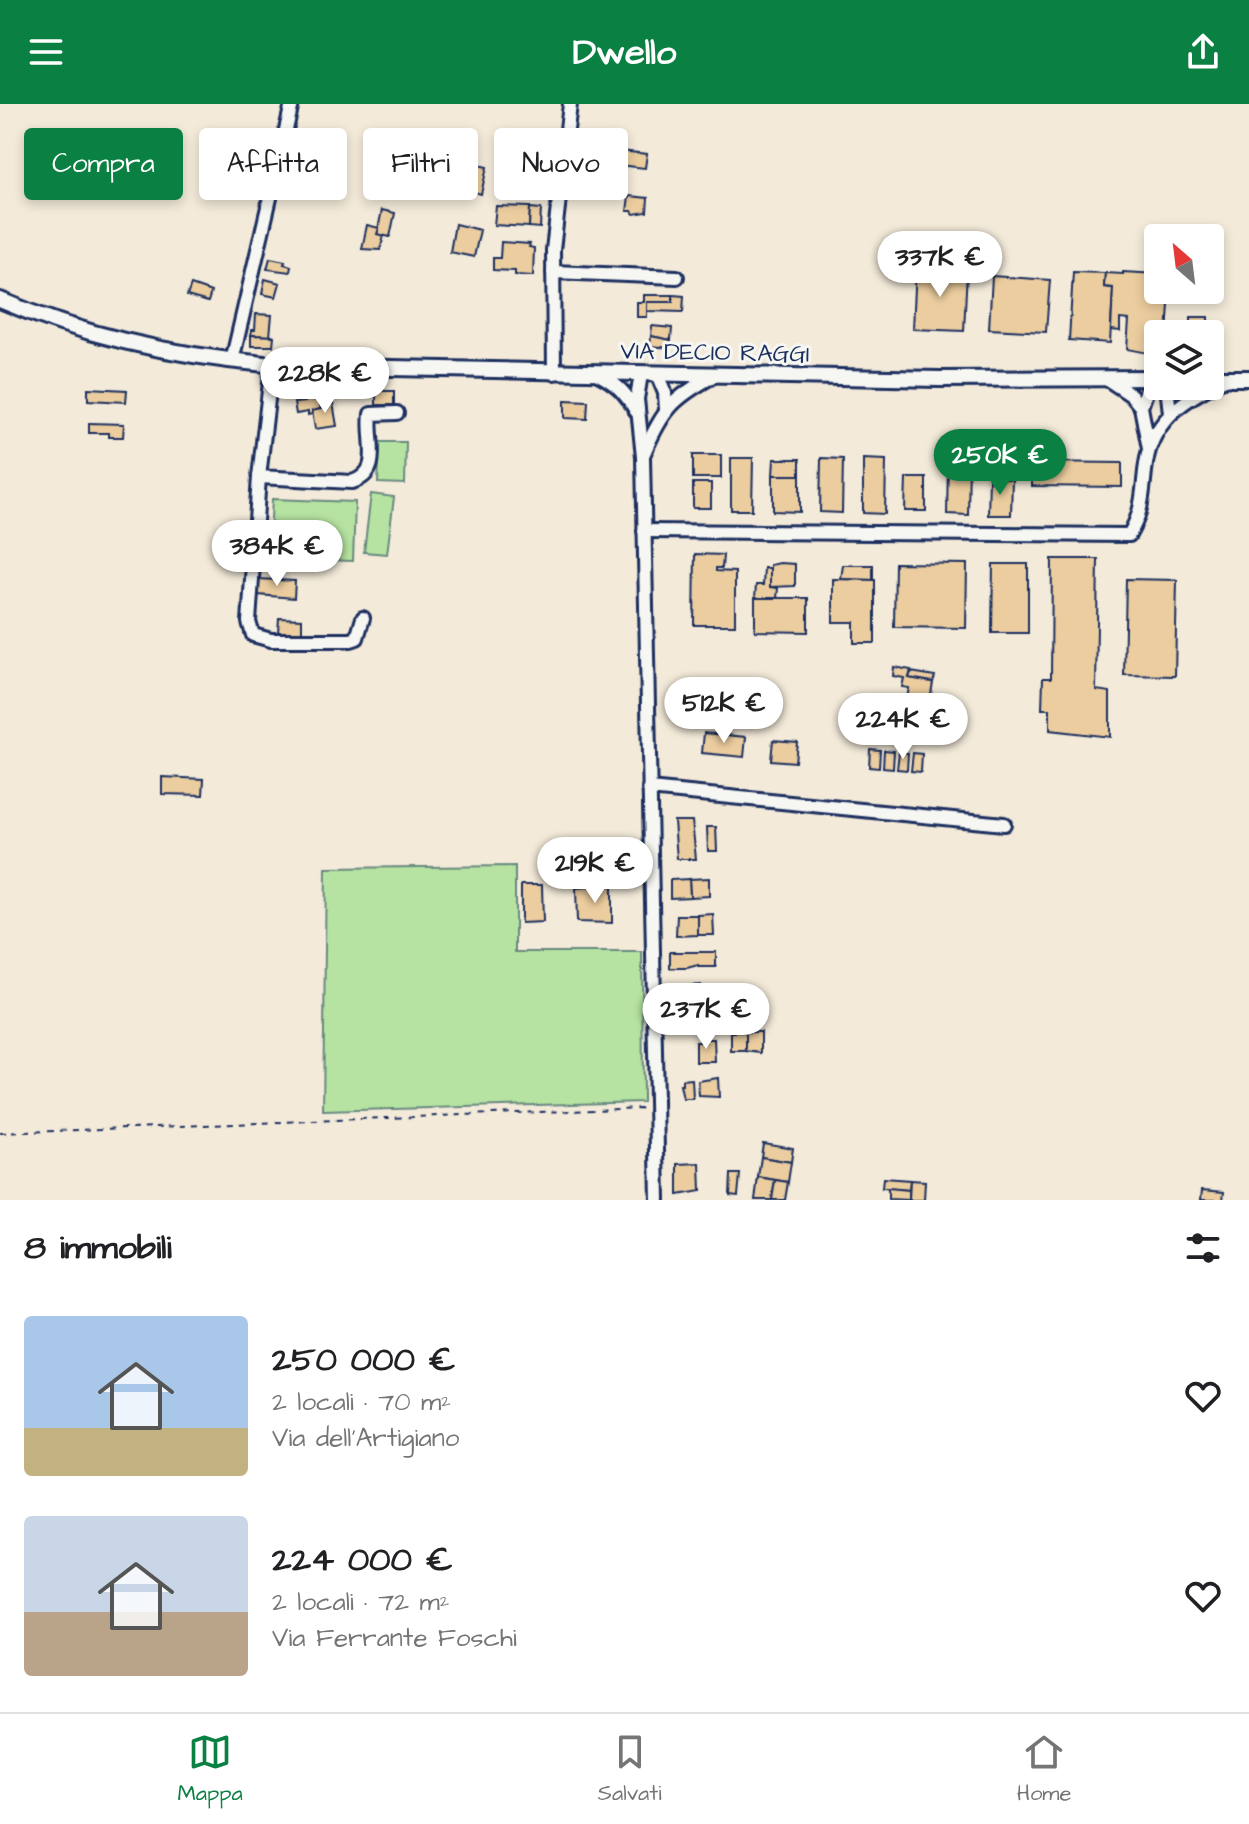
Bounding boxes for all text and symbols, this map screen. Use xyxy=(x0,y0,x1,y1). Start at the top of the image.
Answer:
text: Dwello xyxy=(573,27,676,78)
icon: menu xyxy=(24,30,68,74)
icon: share xyxy=(1181,30,1225,74)
chip: Compra xyxy=(24,128,183,200)
chip: Affitta xyxy=(199,128,347,200)
chip: Filtri xyxy=(363,128,478,200)
chip: Nuovo xyxy=(494,128,628,200)
north arrow xyxy=(1144,224,1224,304)
map controls xyxy=(1144,224,1224,400)
pin: 337K € xyxy=(875,231,1005,299)
text: 337K € xyxy=(895,239,985,275)
button: layers xyxy=(1144,320,1224,400)
street label: VIA DECIO RAGGI xyxy=(620,334,810,372)
pin: 228K € xyxy=(260,347,390,415)
text: 228K € xyxy=(278,355,372,391)
pin: 250K € xyxy=(935,429,1065,497)
text: 250K € xyxy=(952,437,1048,473)
pin: 384K € xyxy=(212,520,342,588)
text: 384K € xyxy=(230,528,324,564)
pin: 512K € xyxy=(659,677,789,745)
text: 512K € xyxy=(682,685,766,721)
pin: 224K € xyxy=(838,693,968,761)
text: 224K € xyxy=(856,701,950,737)
pin: 219K € xyxy=(530,837,660,905)
text: 219K € xyxy=(555,845,635,881)
pin: 237K € xyxy=(641,983,771,1051)
text: 237K € xyxy=(661,991,751,1027)
text: 8 immobili xyxy=(24,1224,172,1272)
icon: filters xyxy=(1181,1226,1225,1270)
text: 250 000 € xyxy=(272,1336,456,1384)
icon: home xyxy=(88,1348,184,1444)
icon: heart xyxy=(1181,1374,1225,1418)
text: 2 locali · 70 m² xyxy=(272,1384,451,1420)
text: Via dell'Artigiano xyxy=(272,1420,459,1456)
text: 224 000 € xyxy=(272,1536,453,1584)
icon: home xyxy=(88,1548,184,1644)
icon: heart xyxy=(1181,1574,1225,1618)
text: 2 locali · 72 m² xyxy=(272,1584,449,1620)
text: Via Ferrante Foschi xyxy=(272,1620,517,1656)
tab: Mappa xyxy=(178,1730,243,1809)
tab: Salvati xyxy=(598,1730,661,1809)
tab: Home xyxy=(1017,1730,1071,1809)

